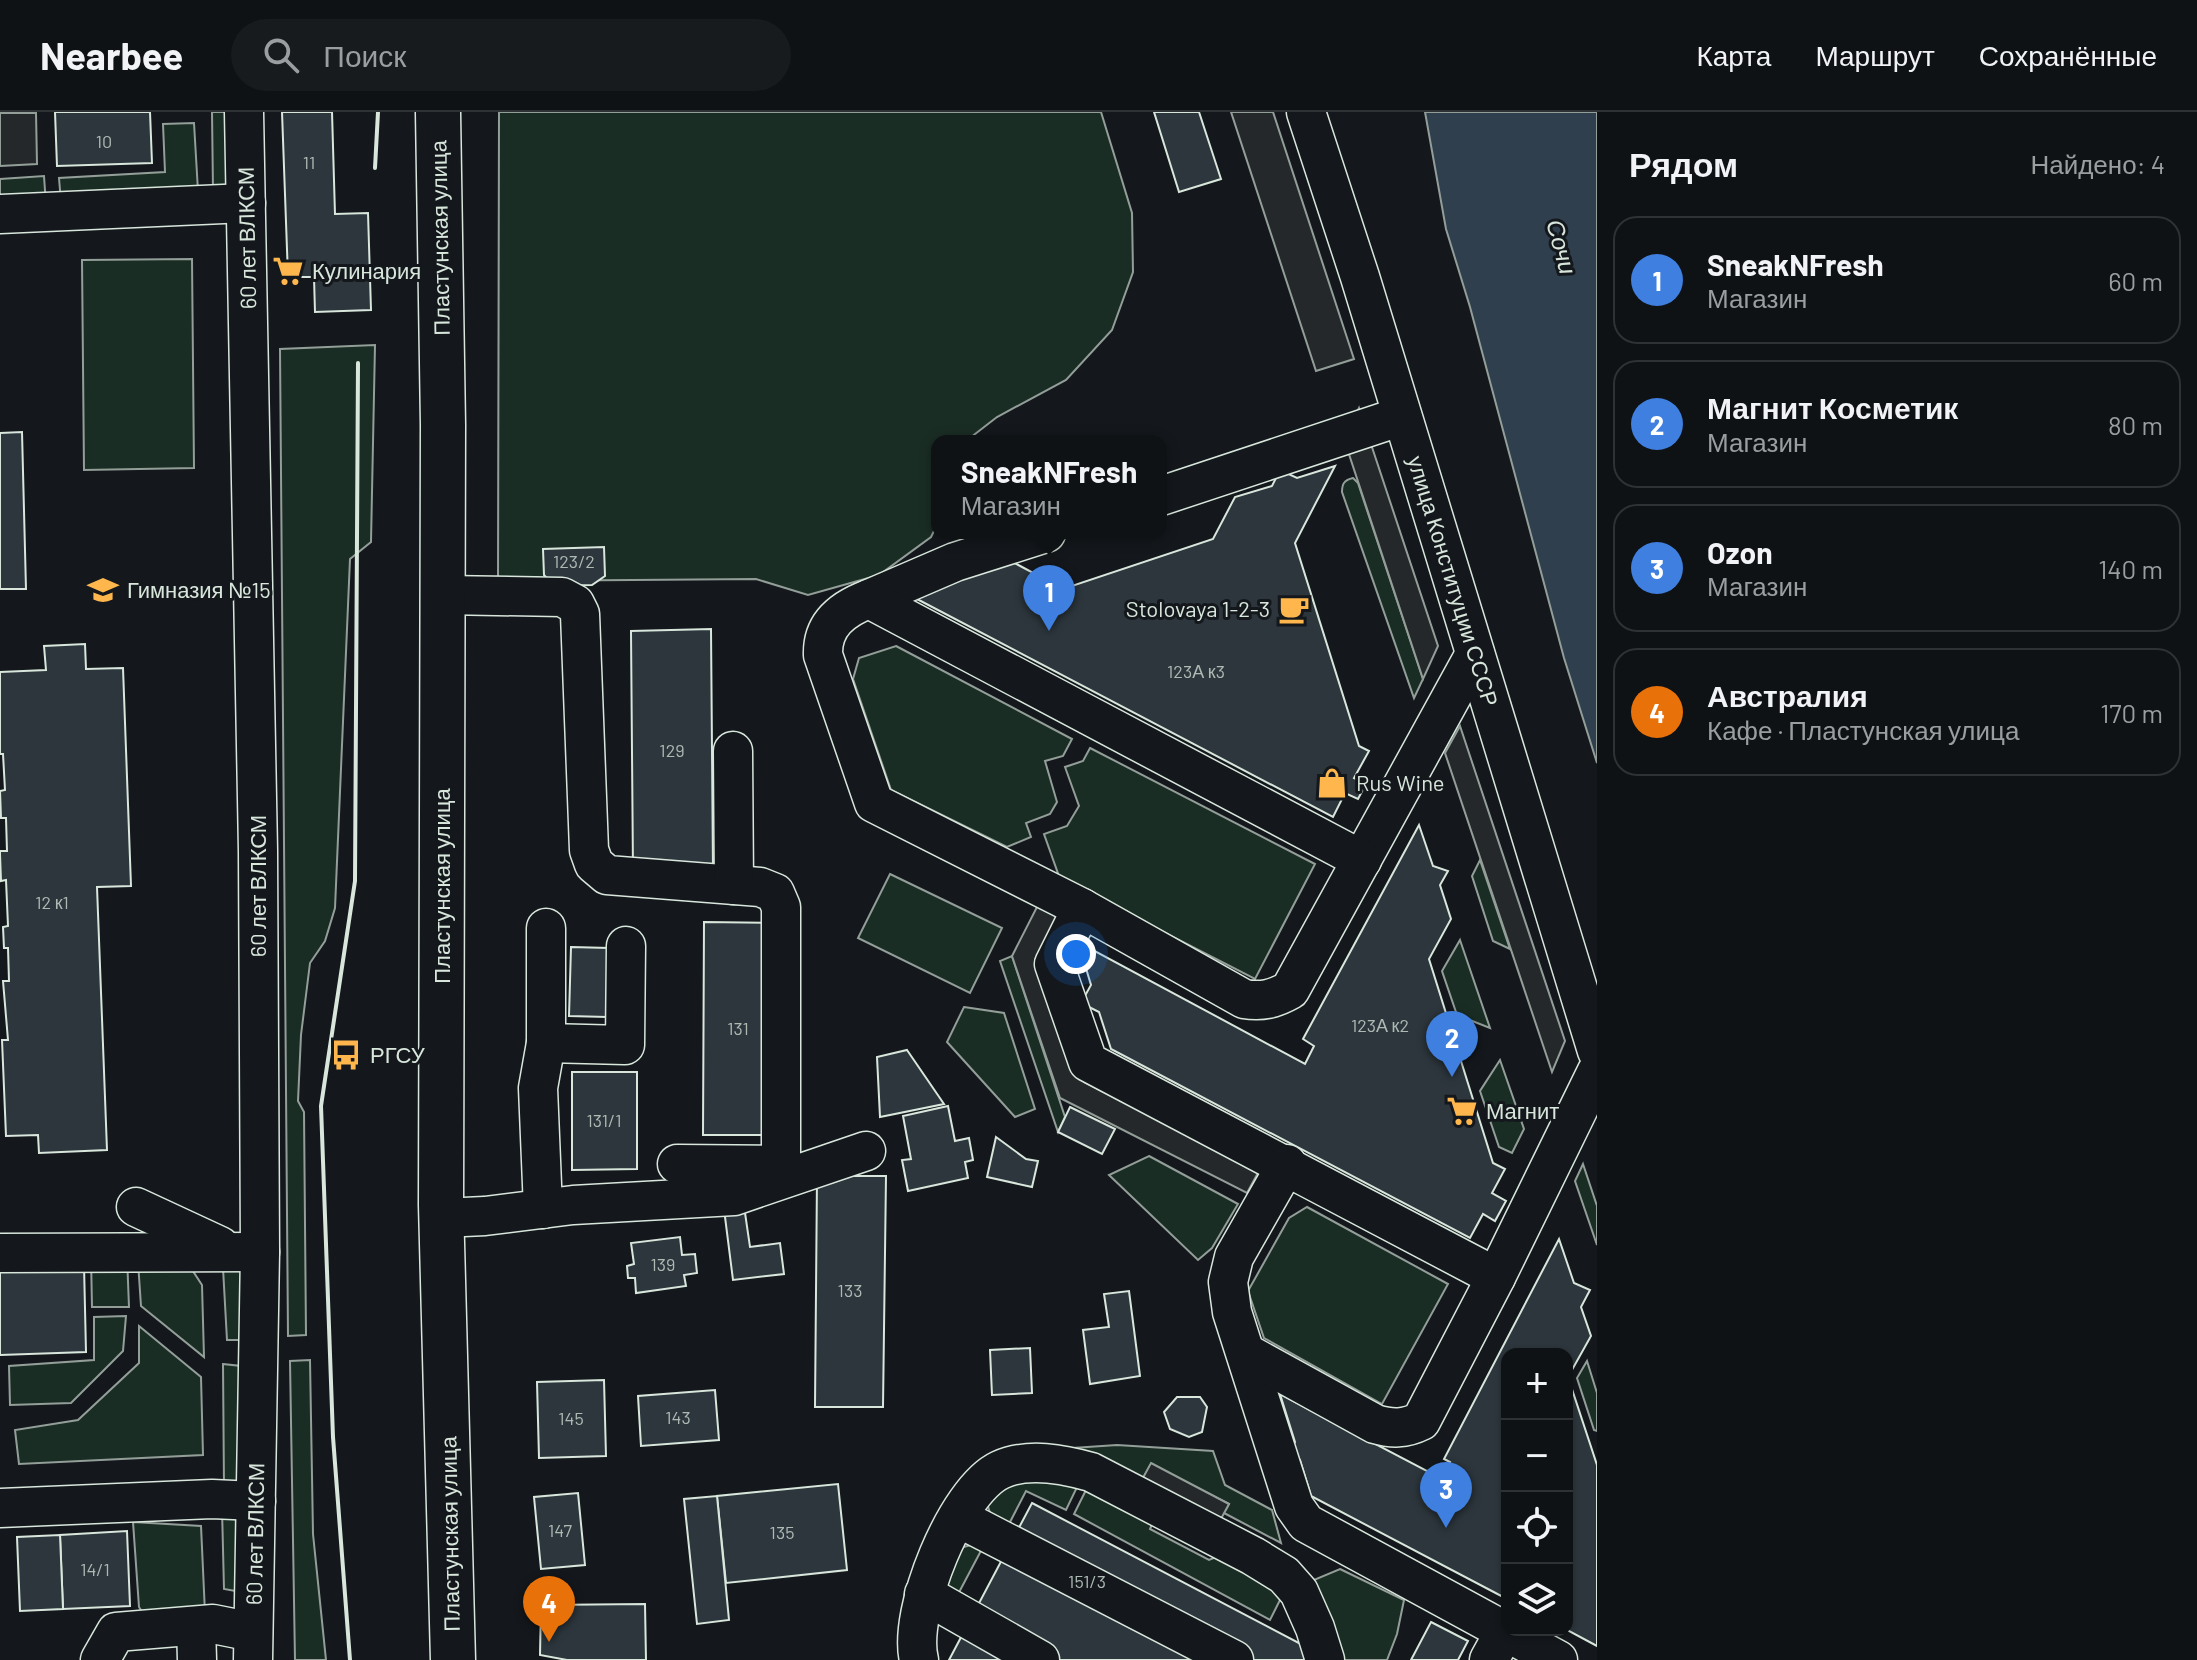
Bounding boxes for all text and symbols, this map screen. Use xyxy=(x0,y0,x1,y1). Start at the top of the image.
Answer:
search box xyxy=(231,19,791,91)
text: Nearbee xyxy=(40,32,183,78)
icon: search xyxy=(259,33,303,77)
text: Поиск xyxy=(323,37,406,73)
text: Карта xyxy=(1696,38,1771,72)
text: Маршрут xyxy=(1815,38,1935,72)
text: Сохранённые xyxy=(1979,38,2157,72)
house number: 10 xyxy=(96,130,112,152)
street label: Пластунская улица xyxy=(424,139,455,336)
text: Рядом xyxy=(1629,143,1738,184)
text: Найдено: 4 xyxy=(2030,148,2165,179)
house number: 11 xyxy=(303,151,315,173)
street label: 60 лет ВЛКСМ xyxy=(232,167,260,309)
water label: Сочи xyxy=(1541,216,1584,277)
text: SneakNFresh xyxy=(1707,246,1884,282)
supermarket icon: Кулинария xyxy=(271,254,305,288)
place label: Кулинария xyxy=(312,257,421,284)
text: 1 xyxy=(1652,265,1662,296)
text: 60 m xyxy=(2108,265,2163,296)
text: Магазин xyxy=(1707,282,1807,313)
text: Магнит Косметик xyxy=(1707,389,1958,425)
text: 2 xyxy=(1650,409,1664,440)
text: 80 m xyxy=(2108,409,2163,440)
text: Магазин xyxy=(1707,426,1807,457)
popup xyxy=(931,435,1167,539)
street label: улица Конституции СССР xyxy=(1402,452,1504,709)
text: SneakNFresh xyxy=(961,453,1137,489)
text: Магазин xyxy=(961,489,1061,520)
text: Ozon xyxy=(1707,534,1773,570)
house number: 123/2 xyxy=(553,550,595,572)
text: 3 xyxy=(1650,553,1664,584)
text: 140 m xyxy=(2098,553,2163,584)
pin: 1 xyxy=(1023,565,1075,631)
text: Магазин xyxy=(1707,570,1807,601)
school or university icon: Гимназия №15 xyxy=(86,573,120,607)
place label: Гимназия №15 xyxy=(127,576,271,602)
cafe icon: Stolovaya 1-2-3 xyxy=(1277,592,1311,626)
place label: Stolovaya 1-2-3 xyxy=(1126,595,1270,621)
house number: 123А к3 xyxy=(1167,660,1225,682)
text: Австралия xyxy=(1707,677,1868,713)
text: 4 xyxy=(1649,697,1665,728)
text: 170 m xyxy=(2100,697,2163,728)
text: Кафе · Пластунская улица xyxy=(1707,714,2019,745)
house number: 129 xyxy=(659,739,685,761)
shop icon: Rus Wine xyxy=(1315,766,1349,800)
place label: Rus Wine xyxy=(1356,769,1445,795)
street label: Пластунская улица xyxy=(428,787,455,984)
street label: 60 лет ВЛКСМ xyxy=(244,815,270,957)
house number: 12 к1 xyxy=(35,891,69,913)
your location xyxy=(1056,934,1096,974)
pin: 2 xyxy=(1426,1011,1478,1077)
house number: 123А к2 xyxy=(1351,1014,1409,1036)
house number: 131 xyxy=(727,1017,749,1039)
bus stop icon: РГСУ xyxy=(329,1038,363,1072)
place label: РГСУ xyxy=(370,1041,426,1067)
supermarket icon: Магнит xyxy=(1445,1094,1479,1128)
place label: Магнит xyxy=(1486,1097,1559,1123)
house number: 131/1 xyxy=(586,1109,622,1131)
house number: 139 xyxy=(651,1253,675,1275)
house number: 133 xyxy=(838,1279,862,1301)
map controls xyxy=(1501,1348,1573,1636)
button: + xyxy=(1501,1348,1573,1420)
house number: 143 xyxy=(665,1406,691,1428)
house number: 145 xyxy=(558,1407,584,1429)
button: − xyxy=(1501,1420,1573,1492)
street label: Пластунская улица xyxy=(434,1435,465,1632)
pin: 3 xyxy=(1420,1462,1472,1528)
street label: 60 лет ВЛКСМ xyxy=(240,1463,268,1605)
button: locate xyxy=(1501,1492,1573,1564)
house number: 147 xyxy=(548,1519,573,1541)
house number: 135 xyxy=(770,1521,794,1543)
house number: 14/1 xyxy=(80,1558,110,1580)
button: layers xyxy=(1501,1564,1573,1636)
house number: 151/3 xyxy=(1068,1570,1106,1592)
pin: 4 xyxy=(523,1576,575,1642)

